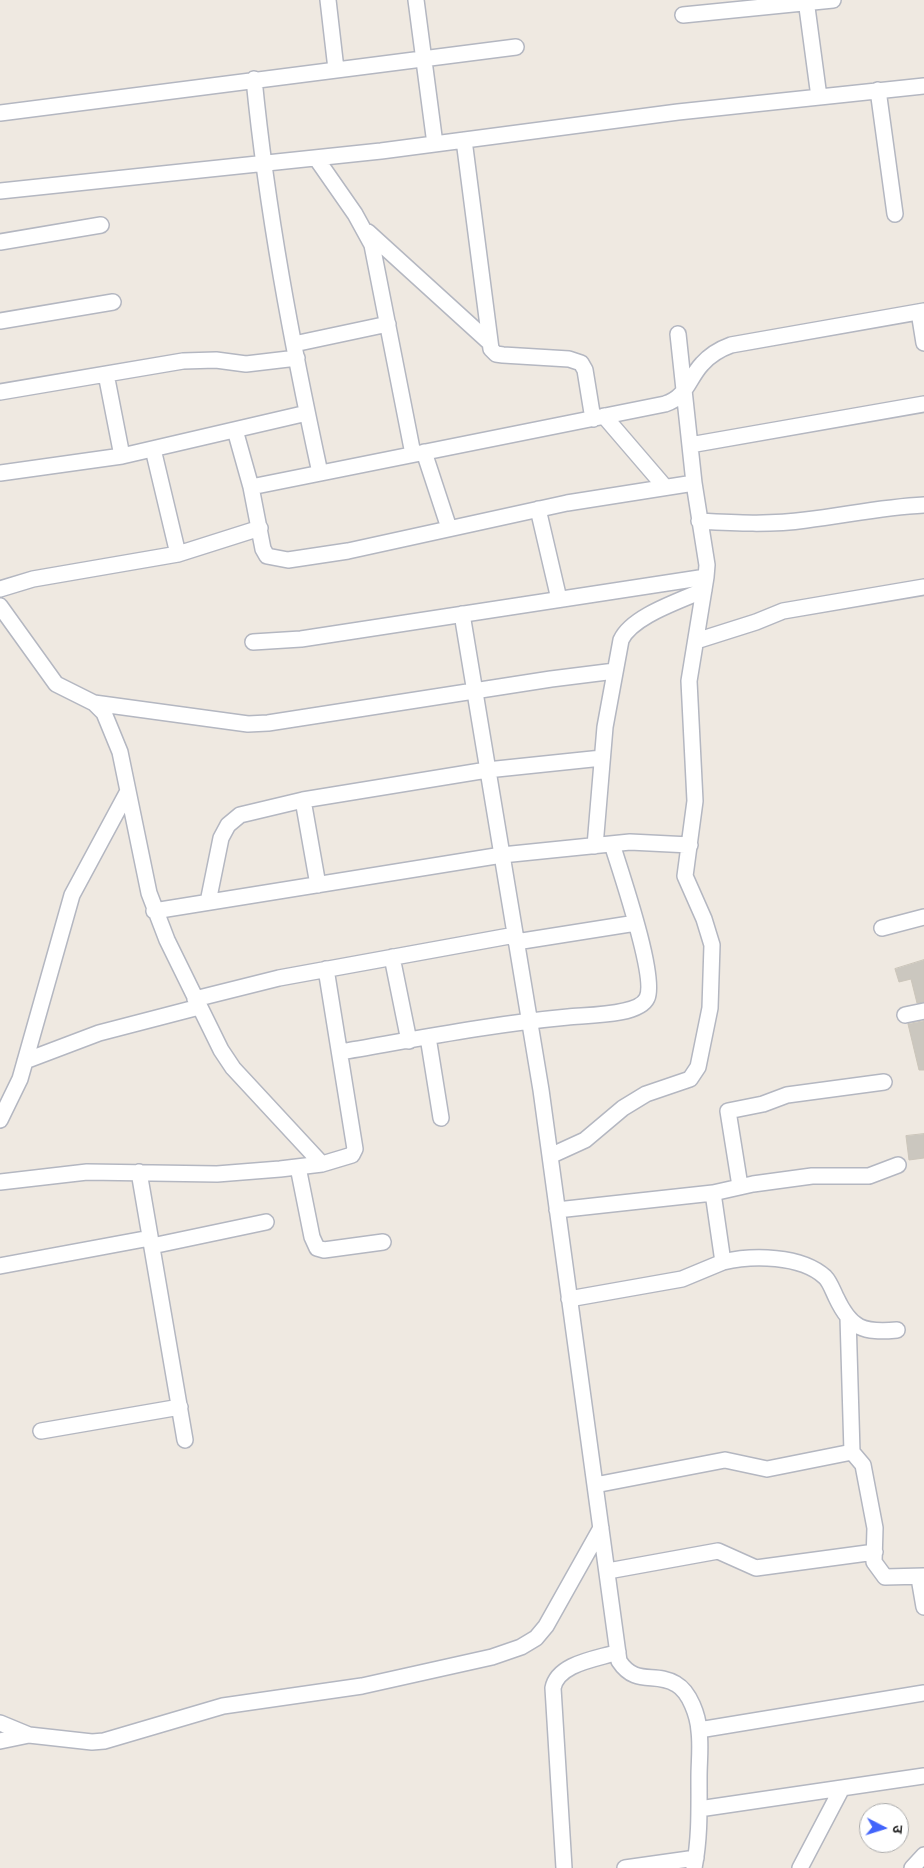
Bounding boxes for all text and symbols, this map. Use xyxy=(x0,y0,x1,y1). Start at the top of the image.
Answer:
north arrow xyxy=(859,1803,909,1853)
text: उ xyxy=(890,1824,906,1834)

